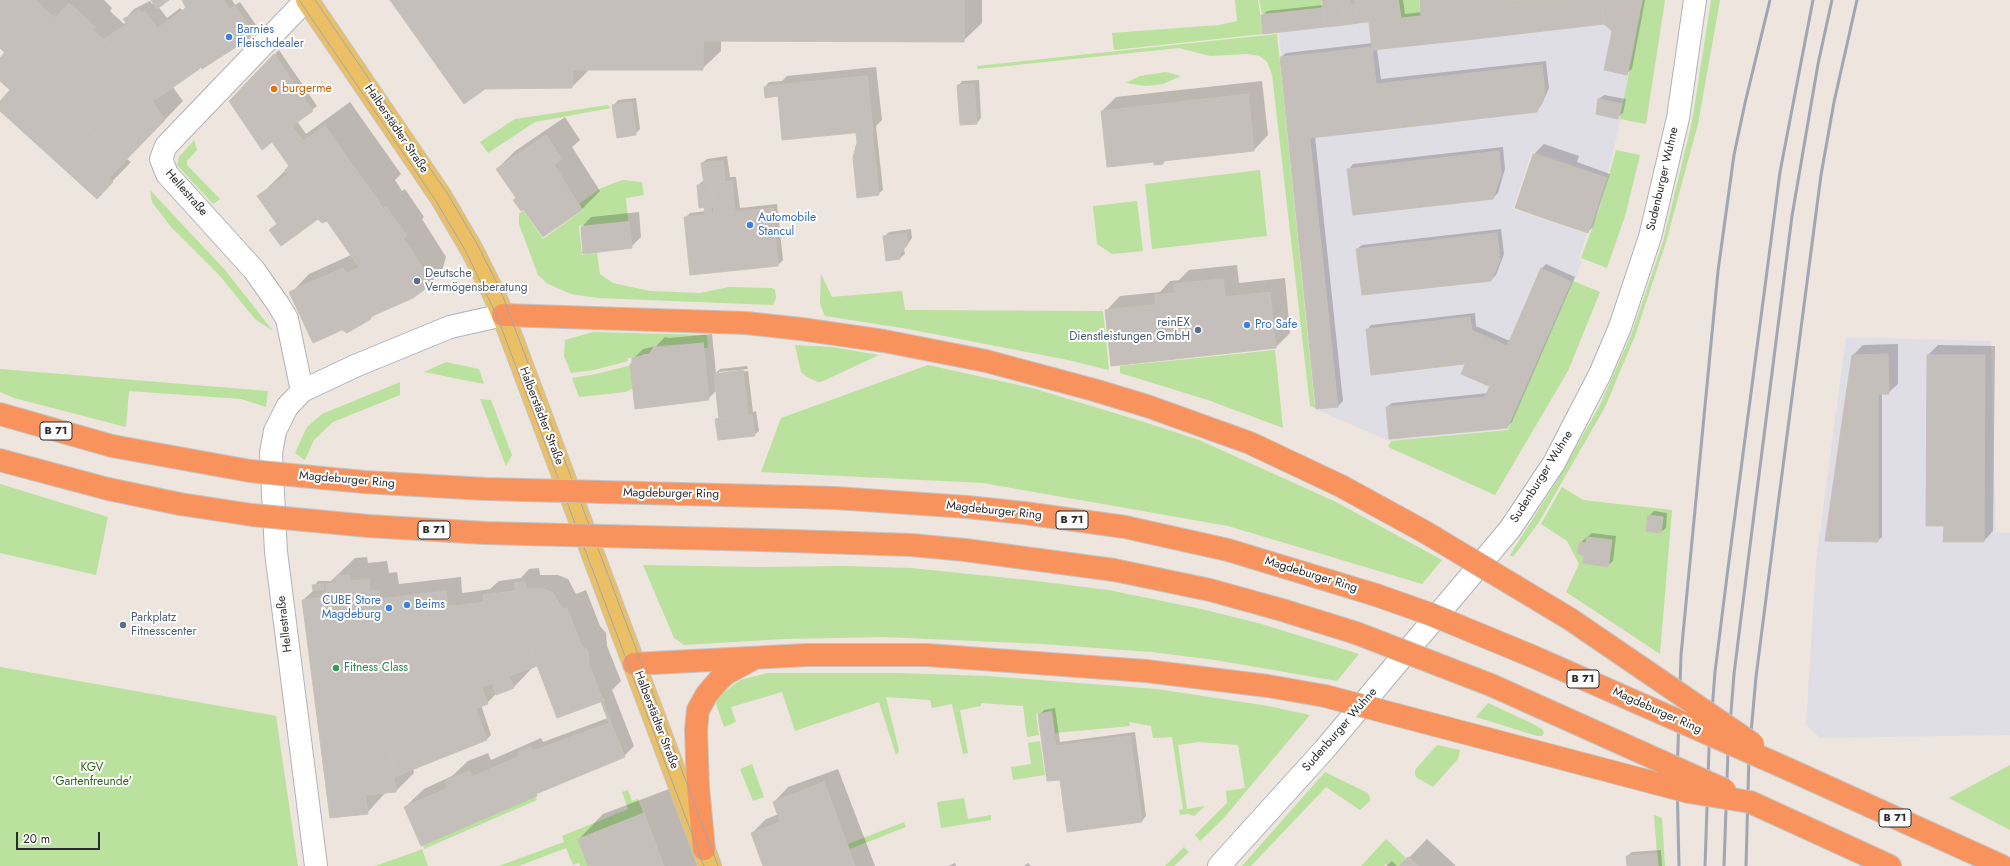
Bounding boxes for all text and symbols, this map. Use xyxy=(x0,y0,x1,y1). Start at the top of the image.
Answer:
place label: Barnies Fleischdealer xyxy=(237,23,304,51)
marker: Barnies Fleischdealer xyxy=(224,32,234,42)
place label: burgerme xyxy=(282,82,332,96)
street label: Halberstädter Straße xyxy=(361,82,431,176)
marker: burgerme xyxy=(269,84,279,94)
street label: Sudenburger Wuhne xyxy=(1644,126,1682,232)
street label: Hellestraße xyxy=(162,167,210,219)
place label: Automobile Stancul xyxy=(758,211,816,239)
marker: Automobile Stancul xyxy=(745,220,755,230)
place label: Deutsche Vermögensberatung xyxy=(425,267,528,295)
marker: Deutsche Vermögensberatung xyxy=(412,276,422,286)
place label: reinEX Dienstleistungen GmbH xyxy=(1069,316,1190,344)
place label: Pro Safe xyxy=(1255,318,1297,332)
marker: Pro Safe xyxy=(1242,320,1252,330)
marker: reinEX Dienstleistungen GmbH xyxy=(1193,325,1203,335)
street label: Halberstädter Straße xyxy=(516,365,566,467)
road number: B 71 xyxy=(40,422,72,440)
street label: Sudenburger Wuhne xyxy=(1508,428,1576,526)
street label: Magdeburger Ring xyxy=(298,469,396,491)
street label: Magdeburger Ring xyxy=(623,486,719,502)
street label: Magdeburger Ring xyxy=(945,499,1043,523)
road number: B 71 xyxy=(1056,511,1088,529)
road number: B 71 xyxy=(418,521,450,539)
street label: Magdeburger Ring xyxy=(1263,554,1359,596)
place label: CUBE Store Magdeburg xyxy=(322,594,381,622)
street label: Hellestraße xyxy=(274,595,296,653)
place label: Beims xyxy=(415,598,445,612)
marker: Beims xyxy=(402,600,412,610)
marker: CUBE Store Magdeburg xyxy=(384,603,394,613)
place label: Parkplatz Fitnesscenter xyxy=(131,611,197,639)
marker: Parkplatz Fitnesscenter xyxy=(118,620,128,630)
place label: Fitness Class xyxy=(344,661,408,675)
marker: Fitness Class xyxy=(331,663,341,673)
street label: Halberstädter Straße xyxy=(631,669,681,771)
road number: B 71 xyxy=(1567,670,1599,688)
street label: Sudenburger Wuhne xyxy=(1300,685,1380,775)
street label: Magdeburger Ring xyxy=(1610,685,1704,737)
park label: KGV 'Gartenfreunde' xyxy=(52,761,132,789)
road number: B 71 xyxy=(1879,809,1911,827)
scale bar xyxy=(18,824,102,850)
text: 20 m xyxy=(23,830,50,848)

